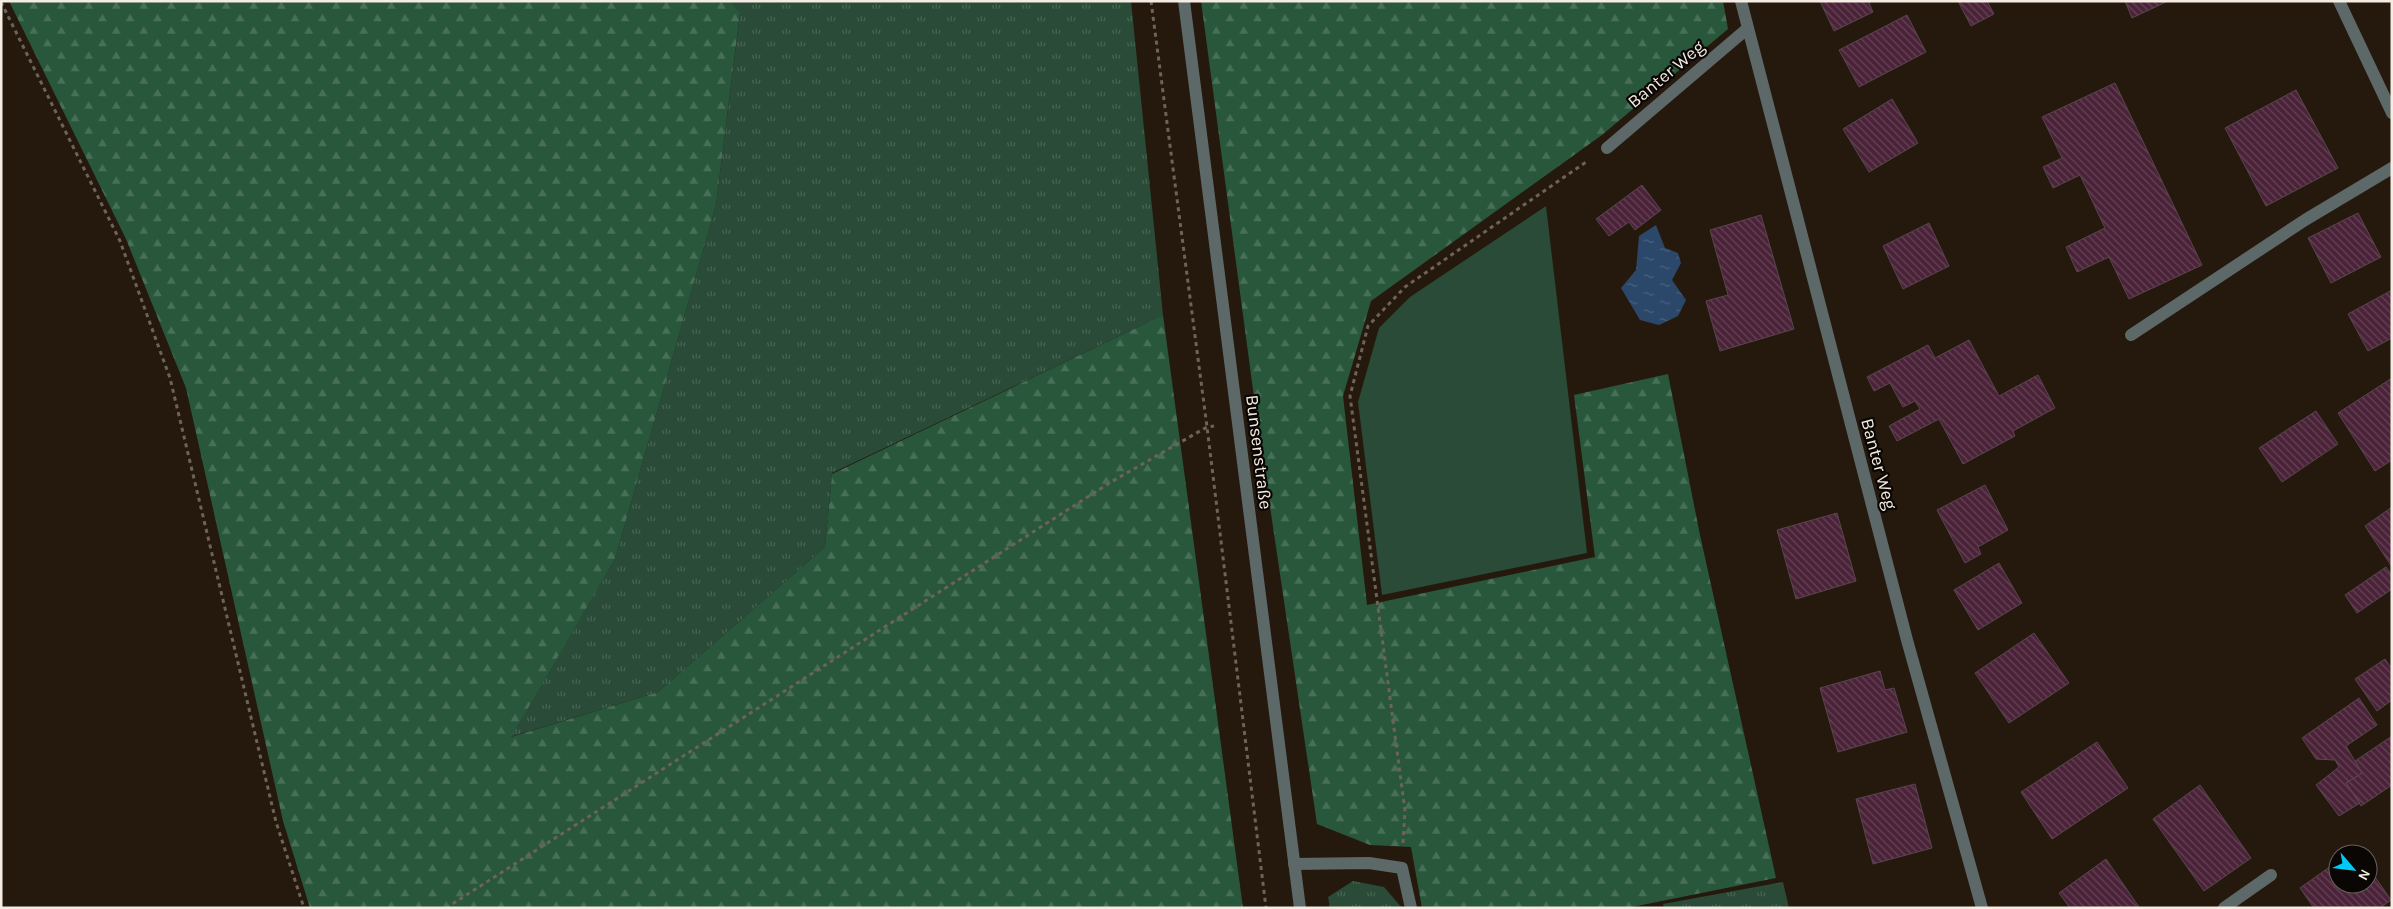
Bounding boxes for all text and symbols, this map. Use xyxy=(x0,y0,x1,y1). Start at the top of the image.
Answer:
street label: Banter Weg xyxy=(1623,35,1709,113)
street label: Bunsenstraße xyxy=(1241,393,1277,511)
street label: Banter Weg xyxy=(1856,416,1902,512)
north arrow xyxy=(2328,844,2378,894)
text: N xyxy=(2354,866,2374,883)

